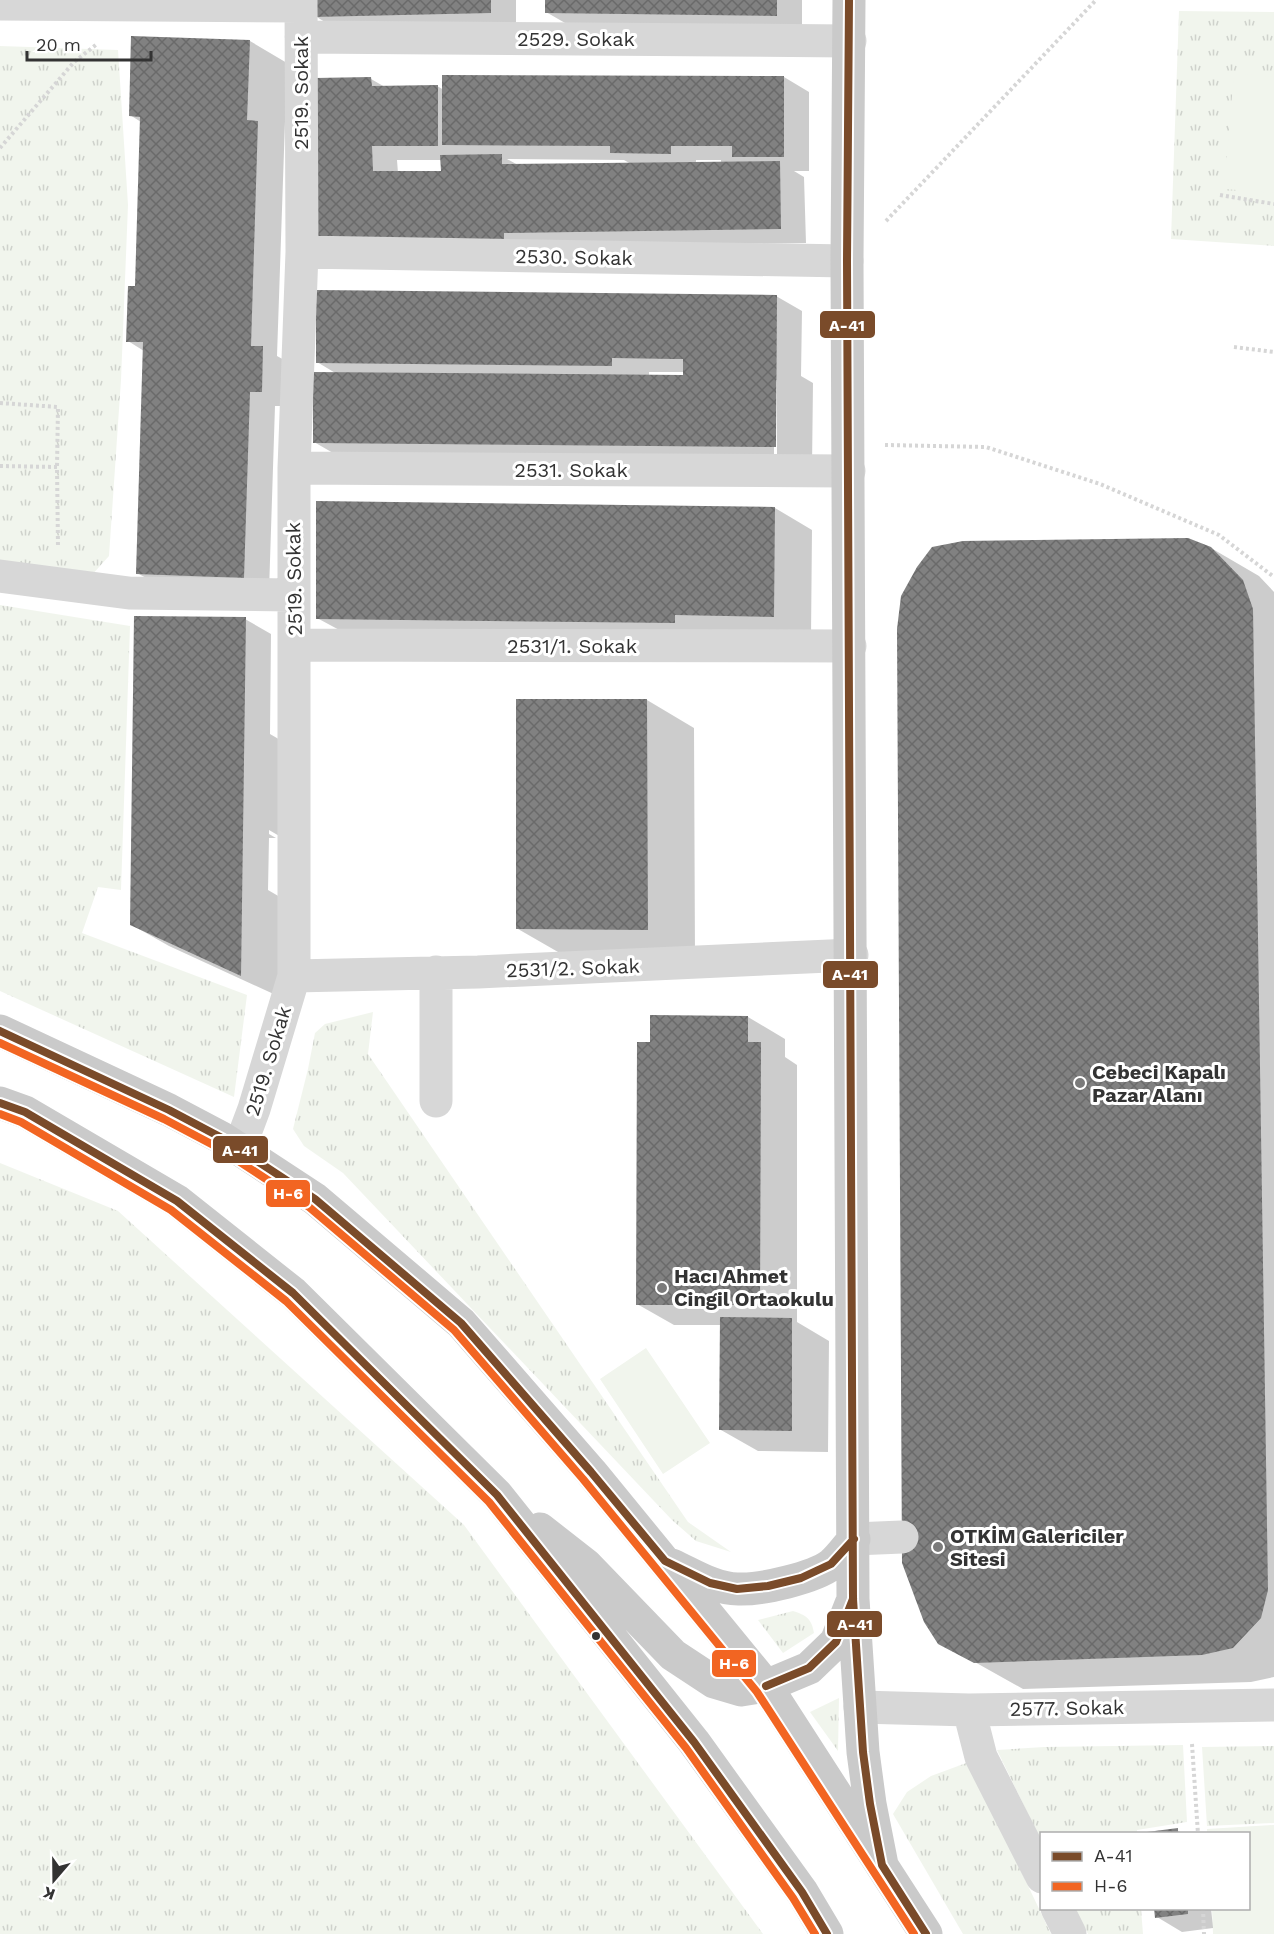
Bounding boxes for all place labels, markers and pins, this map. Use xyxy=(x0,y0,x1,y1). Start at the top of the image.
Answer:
place label: Cebeci Kapalı Pazar Alanı xyxy=(1092,1060,1226,1107)
marker: Cebeci Kapalı Pazar Alanı xyxy=(1073,1076,1087,1090)
place label: Hacı Ahmet Cingil Ortaokulu xyxy=(674,1264,834,1311)
marker: Hacı Ahmet Cingil Ortaokulu xyxy=(655,1281,669,1295)
place label: OTKİM Galericiler Sitesi xyxy=(950,1524,1124,1571)
marker: OTKİM Galericiler Sitesi xyxy=(931,1540,945,1554)
unlabelled marker xyxy=(590,1630,602,1642)

